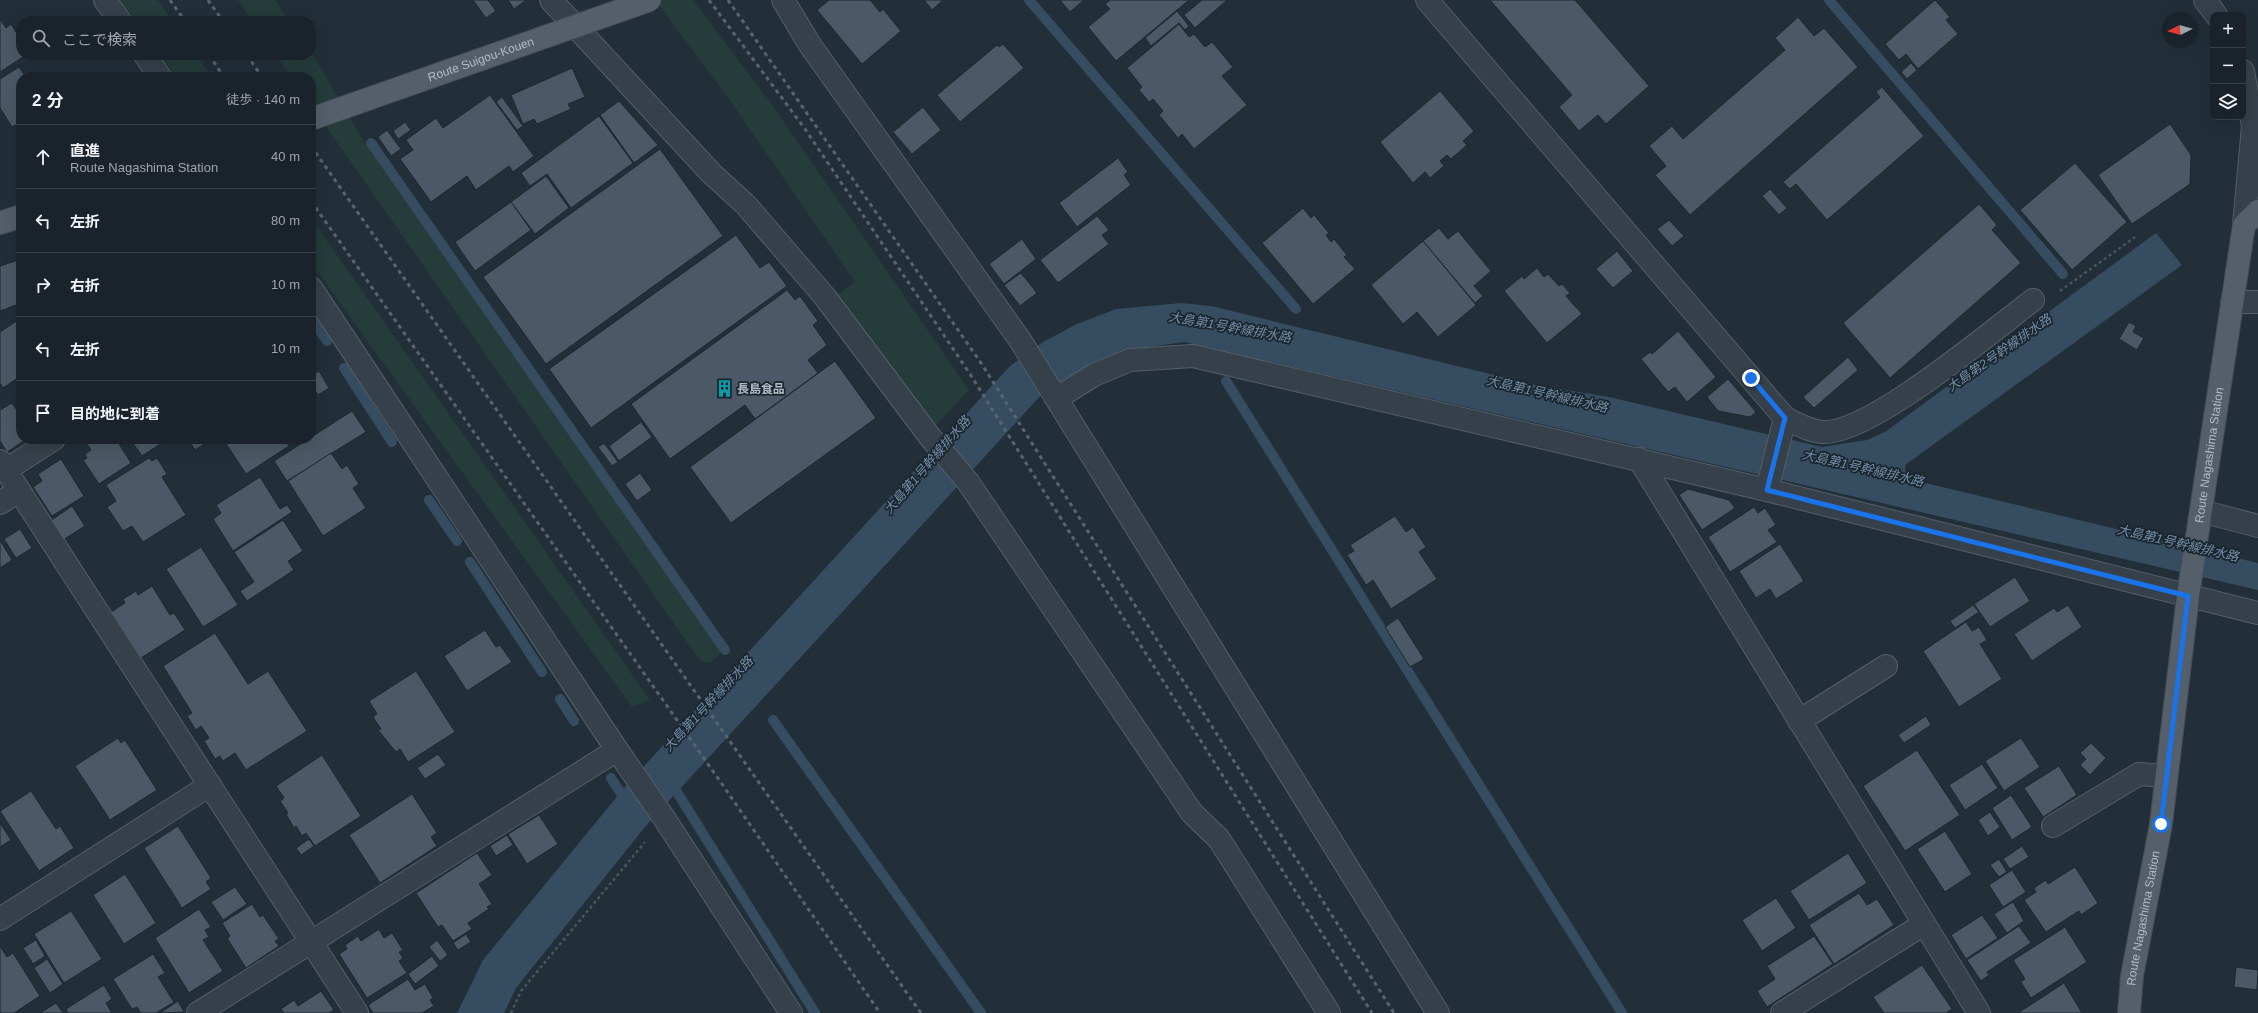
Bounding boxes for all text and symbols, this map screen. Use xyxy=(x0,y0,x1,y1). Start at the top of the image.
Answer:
north arrow xyxy=(2162,12,2198,48)
map controls xyxy=(2210,12,2246,120)
button: + xyxy=(2210,12,2246,48)
search box xyxy=(16,16,316,60)
icon: search xyxy=(30,27,52,49)
text: ここで検索 xyxy=(62,31,137,48)
street label: Route Suigou-Kouen xyxy=(426,34,536,84)
button: − xyxy=(2210,48,2246,84)
button: layers xyxy=(2210,84,2246,120)
text: 2 分 xyxy=(32,91,63,110)
text: 徒歩 · 140 m xyxy=(226,92,300,107)
text: 直進 xyxy=(70,142,100,159)
icon: ahead xyxy=(32,146,54,168)
text: 40 m xyxy=(271,149,300,164)
text: Route Nagashima Station xyxy=(70,160,218,175)
icon: left xyxy=(32,210,54,232)
text: 左折 xyxy=(70,213,100,230)
text: 80 m xyxy=(271,213,300,228)
icon: right xyxy=(32,274,54,296)
text: 右折 xyxy=(70,277,100,294)
text: 10 m xyxy=(271,277,300,292)
water label: 大島第1号幹線排水路 xyxy=(1168,309,1293,345)
water label: 大島第2号幹線排水路 xyxy=(1944,311,2055,395)
icon: left xyxy=(32,338,54,360)
text: 左折 xyxy=(70,341,100,358)
text: 10 m xyxy=(271,341,300,356)
route end xyxy=(1742,369,1760,387)
water label: 大島第1号幹線排水路 xyxy=(1485,373,1610,416)
building icon: 長島食品 xyxy=(714,379,734,399)
place label: 長島食品 xyxy=(737,382,785,396)
street label: Route Nagashima Station xyxy=(2192,386,2226,524)
icon: arrive xyxy=(32,402,54,424)
text: 目的地に到着 xyxy=(70,405,160,422)
water label: 大島第1号幹線排水路 xyxy=(881,412,974,517)
water label: 大島第1号幹線排水路 xyxy=(1801,447,1926,490)
water label: 大島第1号幹線排水路 xyxy=(2116,522,2241,565)
water label: 大島第1号幹線排水路 xyxy=(660,653,757,755)
route start xyxy=(2152,815,2170,833)
street label: Route Nagashima Station xyxy=(2124,850,2163,986)

